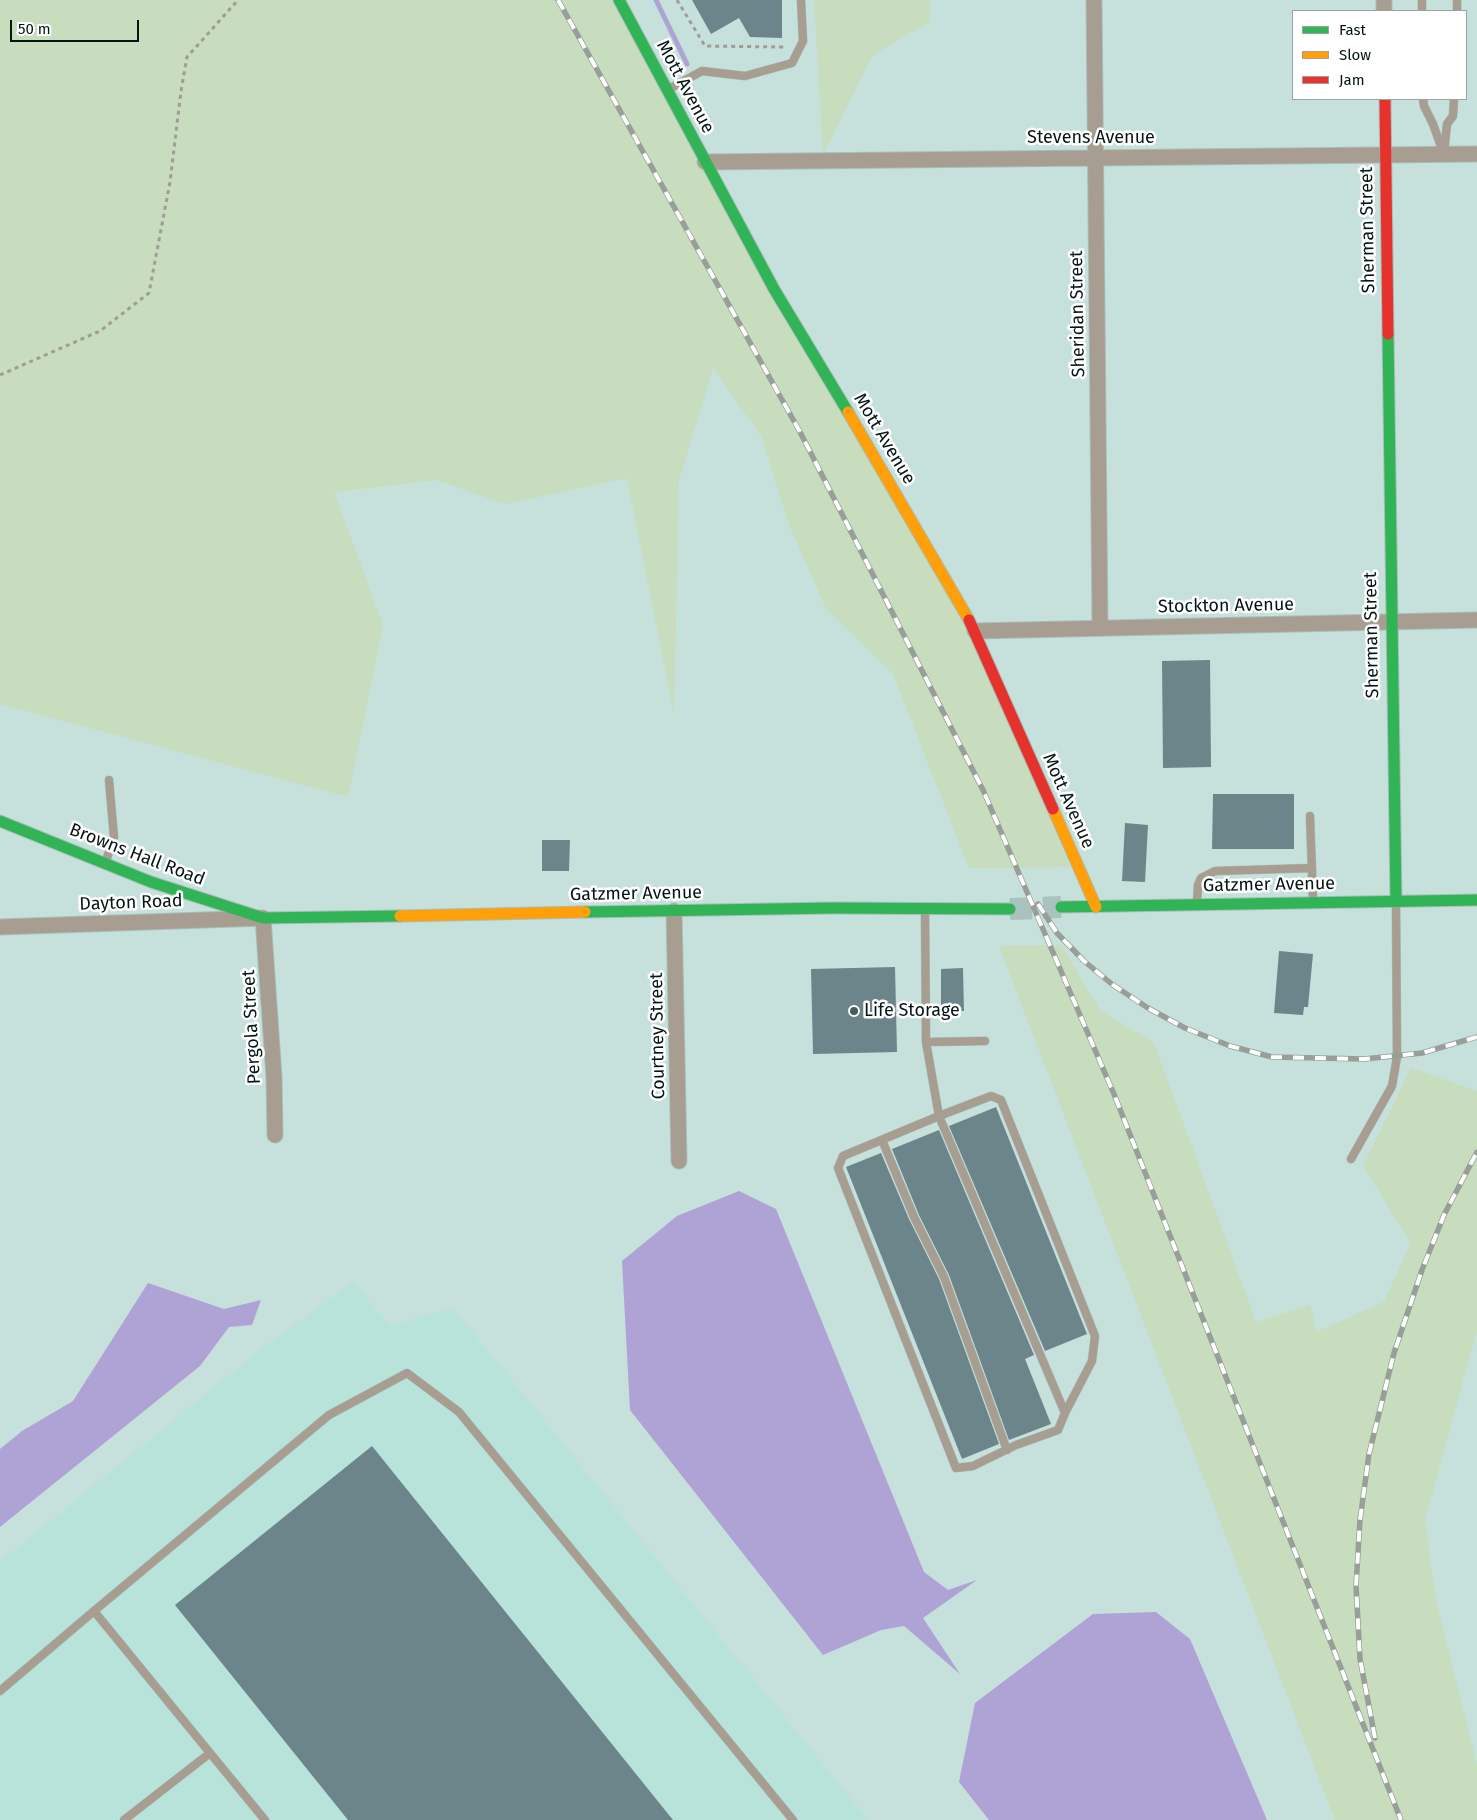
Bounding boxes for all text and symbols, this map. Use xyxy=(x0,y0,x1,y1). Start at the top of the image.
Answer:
scale bar xyxy=(12,10,141,42)
legend xyxy=(1292,10,1467,100)
text: 50 m xyxy=(18,20,51,38)
text: Fast xyxy=(1339,21,1366,39)
street label: Mott Avenue xyxy=(652,37,718,137)
text: Slow xyxy=(1339,46,1371,64)
text: Jam xyxy=(1339,71,1365,89)
street label: Stevens Avenue xyxy=(1027,127,1155,149)
street label: Sherman Street xyxy=(1356,167,1380,293)
street label: Sheridan Street xyxy=(1066,250,1090,378)
street label: Mott Avenue xyxy=(848,390,920,488)
street label: Sherman Street xyxy=(1360,572,1384,698)
street label: Stockton Avenue xyxy=(1158,594,1294,618)
street label: Mott Avenue xyxy=(1037,750,1099,852)
street label: Browns Hall Road xyxy=(66,819,208,891)
street label: Gatzmer Avenue xyxy=(1203,873,1335,897)
street label: Gatzmer Avenue xyxy=(570,882,702,906)
street label: Dayton Road xyxy=(79,890,183,916)
street label: Pergola Street xyxy=(238,969,266,1085)
street label: Courtney Street xyxy=(646,972,670,1100)
place label: Life Storage xyxy=(864,1000,960,1022)
marker: Life Storage xyxy=(848,1005,860,1017)

